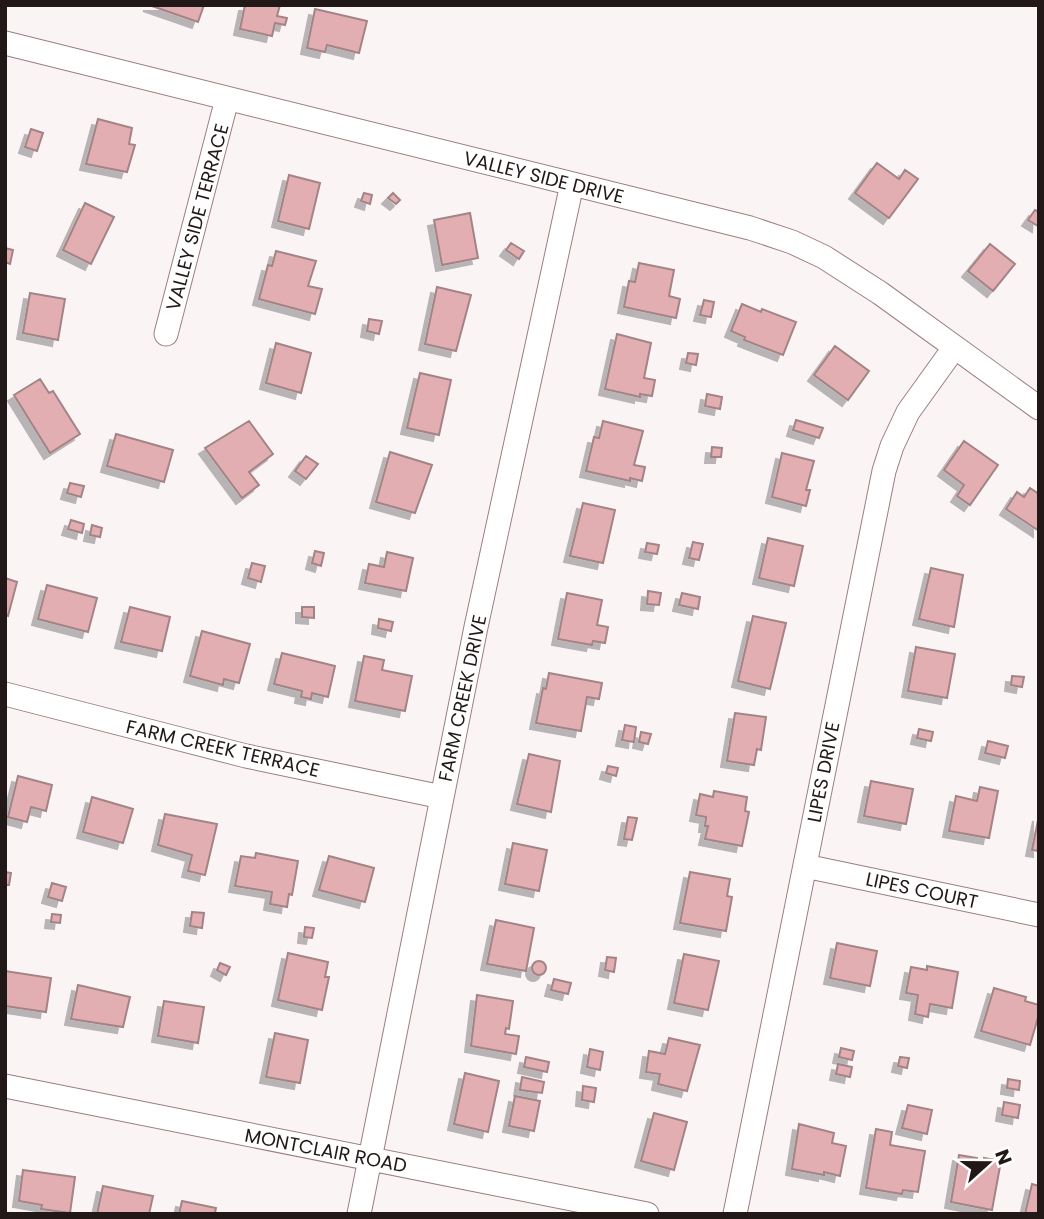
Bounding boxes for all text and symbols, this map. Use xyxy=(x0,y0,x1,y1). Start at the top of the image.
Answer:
street label: VALLEY SIDE TERRACE xyxy=(160,121,235,314)
street label: VALLEY SIDE DRIVE xyxy=(461,145,627,210)
street label: FARM CREEK DRIVE xyxy=(432,612,493,784)
street label: FARM CREEK TERRACE xyxy=(123,713,322,784)
street label: LIPES DRIVE xyxy=(800,719,846,825)
street label: LIPES COURT xyxy=(863,865,981,916)
street label: MONTCLAIR ROAD xyxy=(243,1122,409,1179)
north arrow xyxy=(953,1128,1023,1198)
text: N xyxy=(988,1146,1019,1169)

